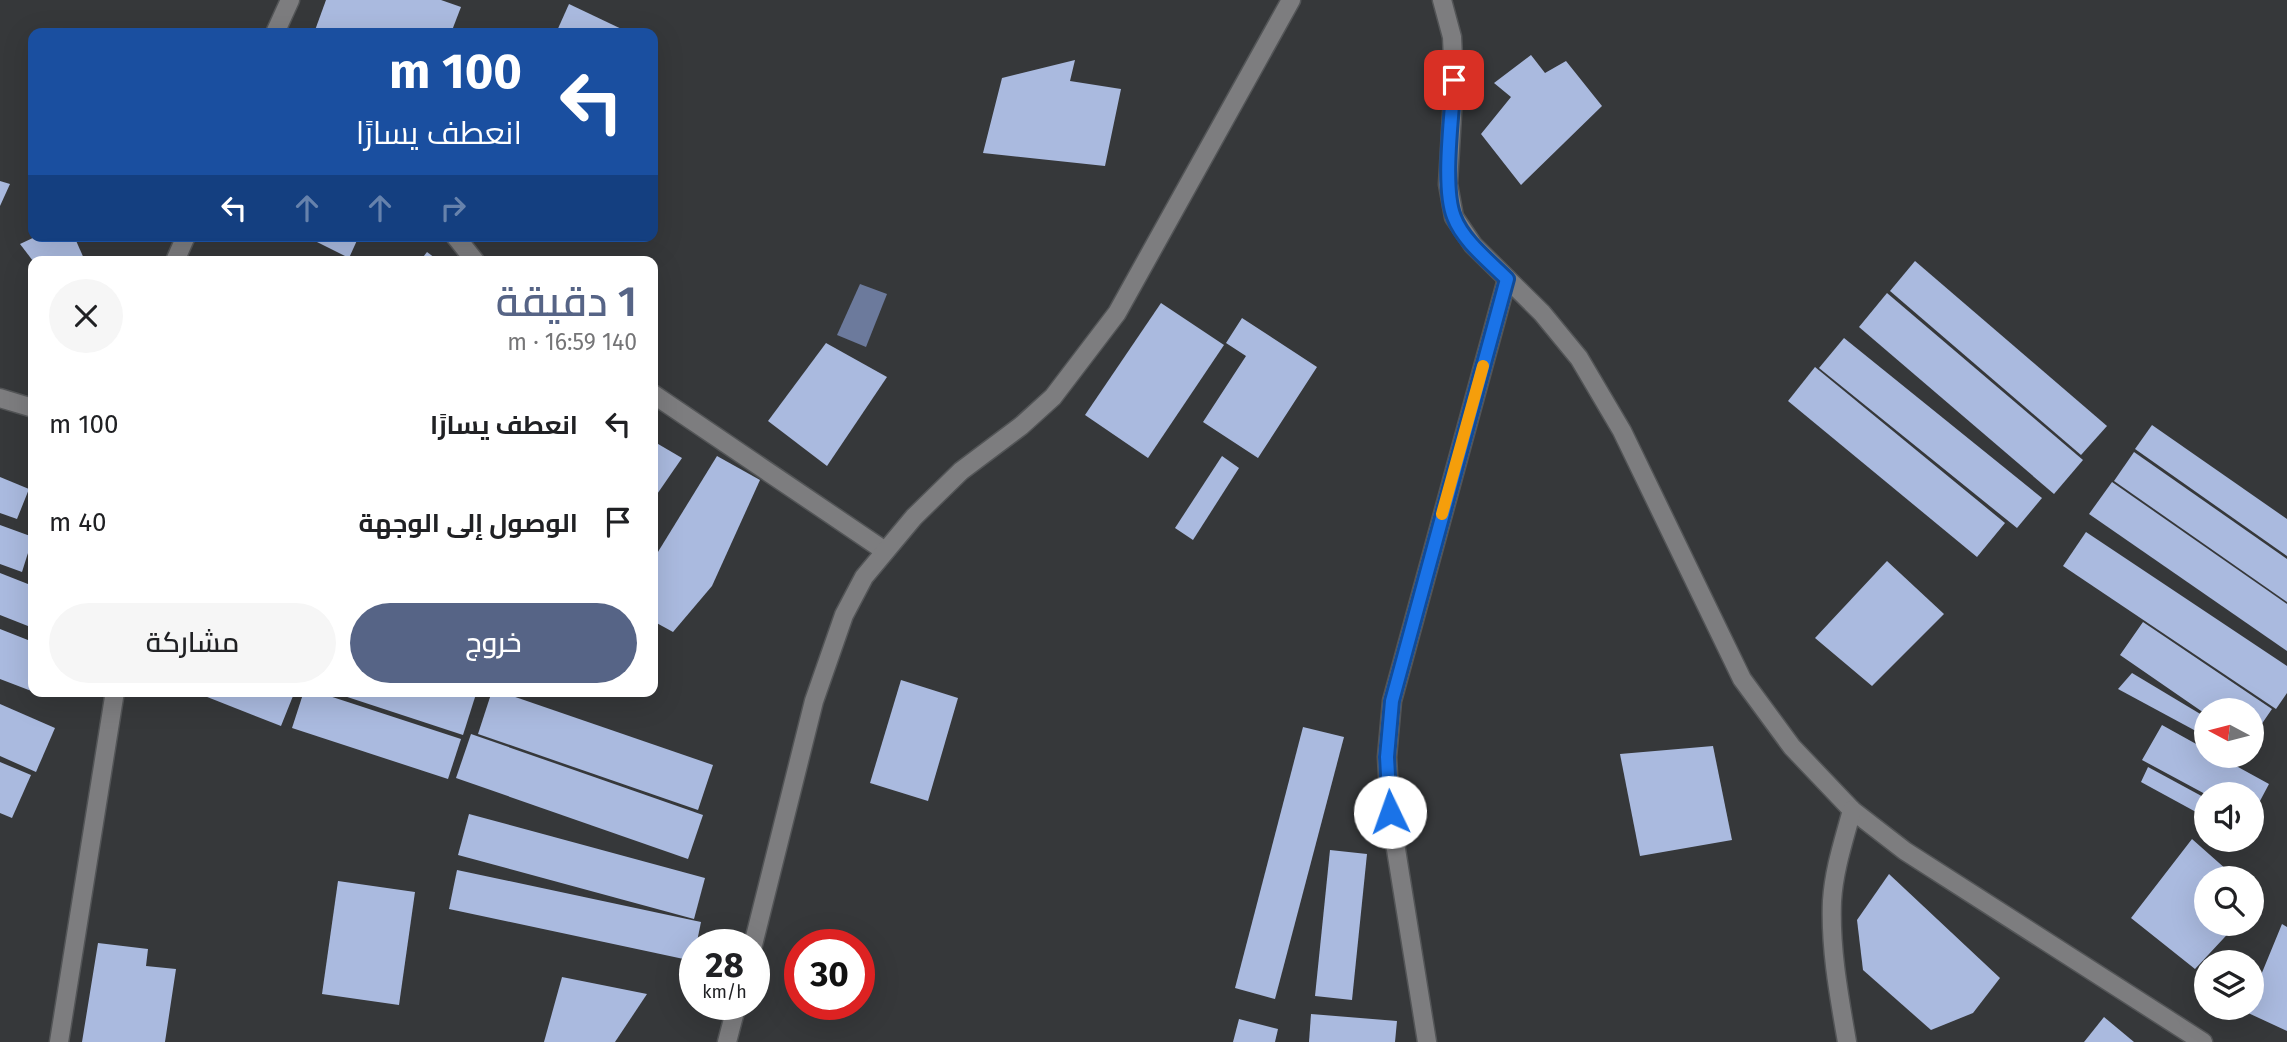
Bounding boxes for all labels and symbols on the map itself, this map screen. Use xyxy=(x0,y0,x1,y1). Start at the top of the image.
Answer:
pin xyxy=(1424,50,1484,110)
north arrow xyxy=(2194,698,2264,768)
position arrow xyxy=(1353,775,1427,849)
speed limit sign: 30 xyxy=(784,929,875,1020)

